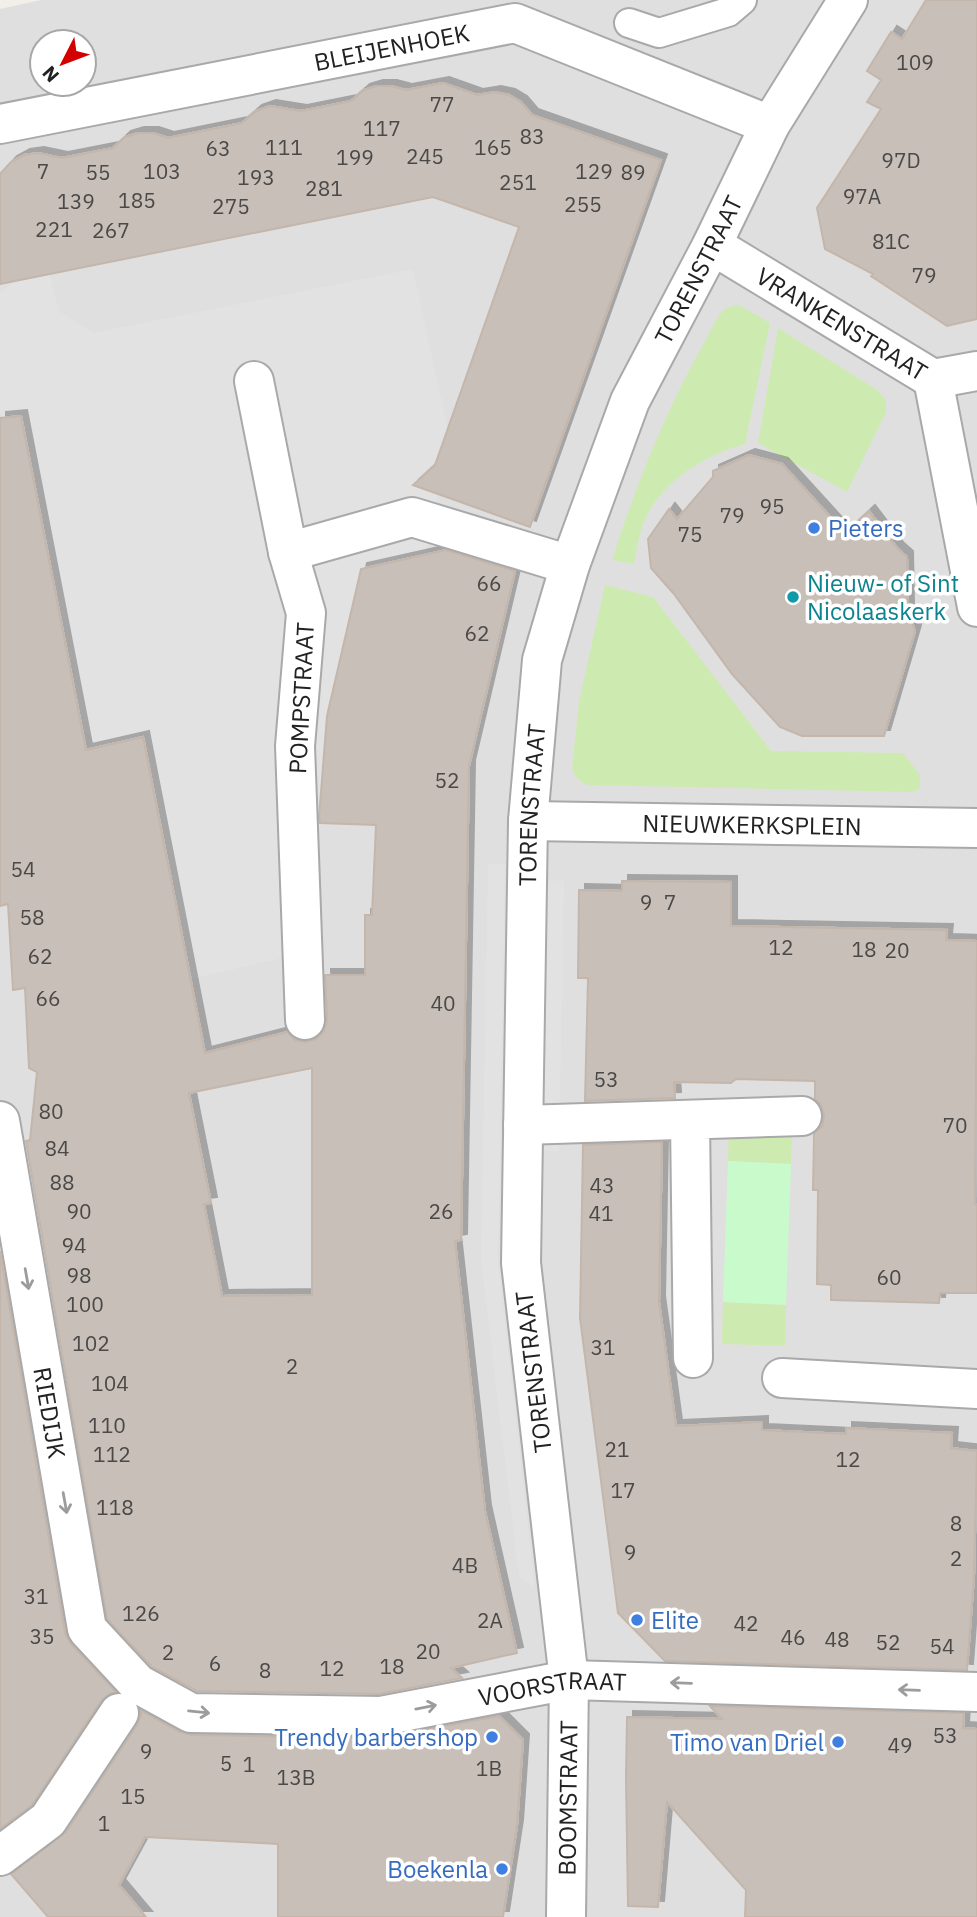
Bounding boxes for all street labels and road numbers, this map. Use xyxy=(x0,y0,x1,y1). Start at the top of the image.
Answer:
street label: BLEIJENHOEK xyxy=(311,16,472,78)
street label: TORENSTRAAT xyxy=(647,190,750,350)
street label: VRANKENSTRAAT xyxy=(750,260,934,388)
street label: POMPSTRAAT xyxy=(281,621,321,775)
street label: TORENSTRAAT xyxy=(511,722,552,886)
street label: NIEUWKERKSPLEIN xyxy=(642,807,862,842)
street label: TORENSTRAAT xyxy=(507,1289,559,1455)
street label: RIEDIJK xyxy=(26,1365,74,1461)
street label: VOORSTRAAT xyxy=(475,1664,627,1713)
street label: BOOMSTRAAT xyxy=(551,1720,584,1876)

